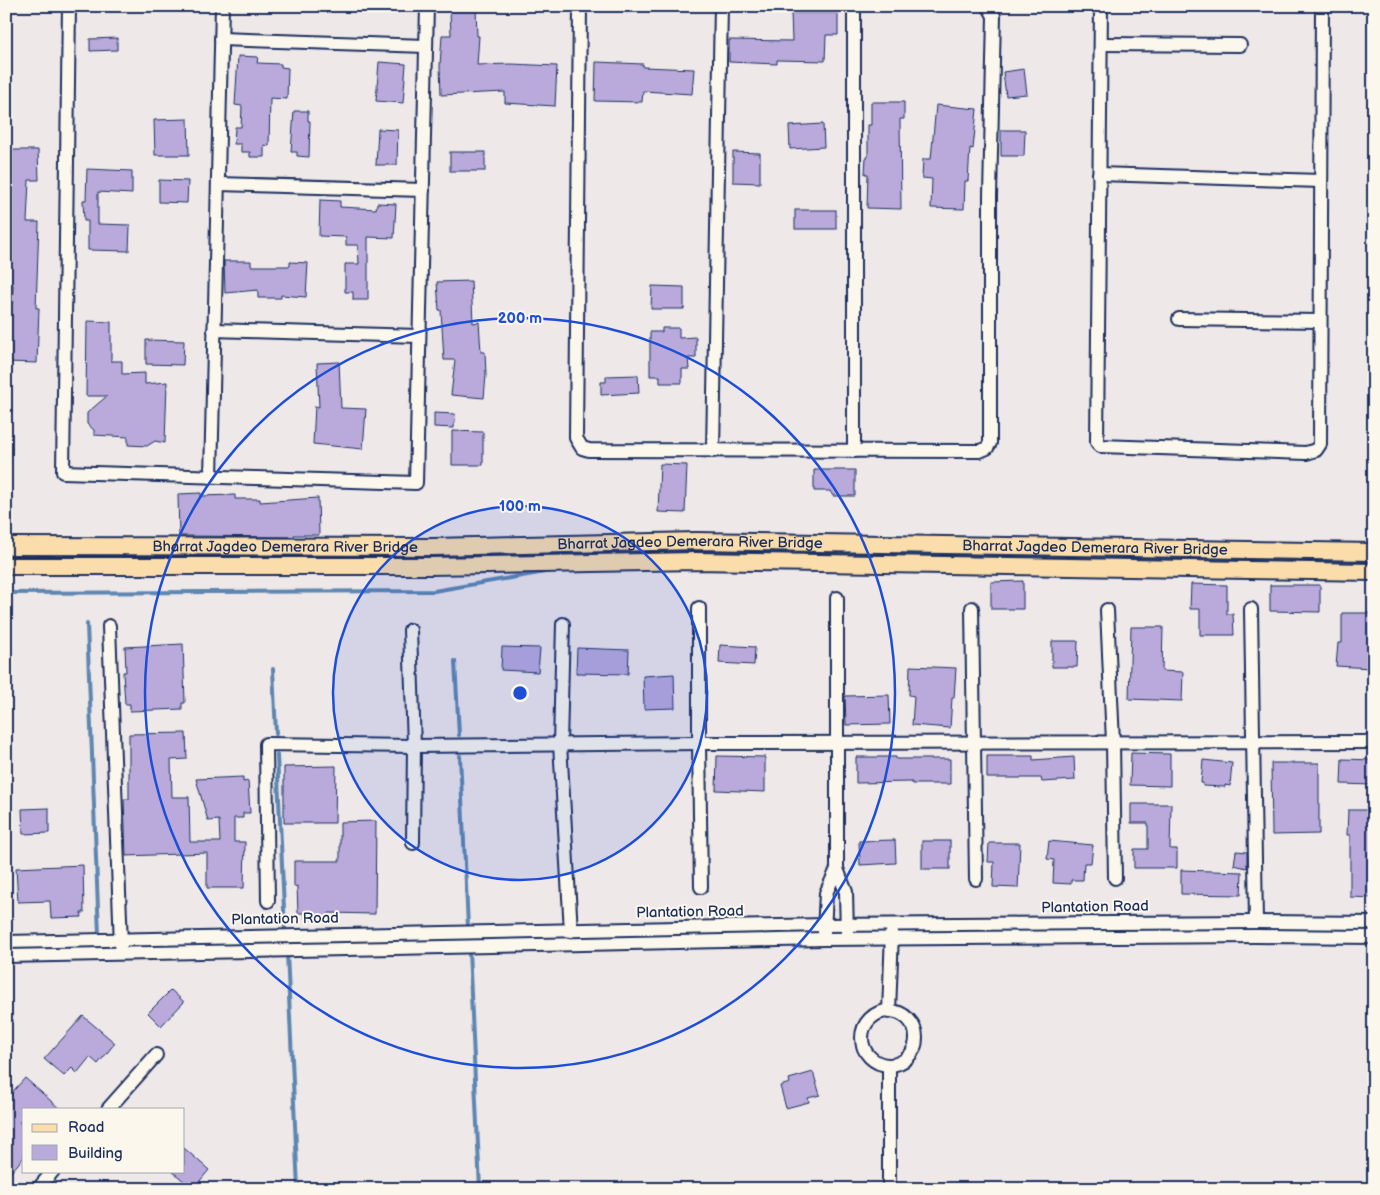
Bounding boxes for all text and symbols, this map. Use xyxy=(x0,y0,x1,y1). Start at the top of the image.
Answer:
text: 200 m xyxy=(498,309,542,328)
text: 100 m xyxy=(499,497,541,516)
street label: Bharrat Jagdeo Demerara River Bridge xyxy=(557,531,823,554)
street label: Bharrat Jagdeo Demerara River Bridge xyxy=(962,536,1228,559)
street label: Bharrat Jagdeo Demerara River Bridge xyxy=(152,537,418,556)
centre of rings xyxy=(511,684,529,702)
street label: Plantation Road xyxy=(1041,897,1149,917)
street label: Plantation Road xyxy=(636,902,744,922)
street label: Plantation Road xyxy=(231,909,339,929)
legend xyxy=(22,1108,185,1172)
text: Road xyxy=(68,1118,104,1137)
text: Building xyxy=(68,1144,123,1163)

